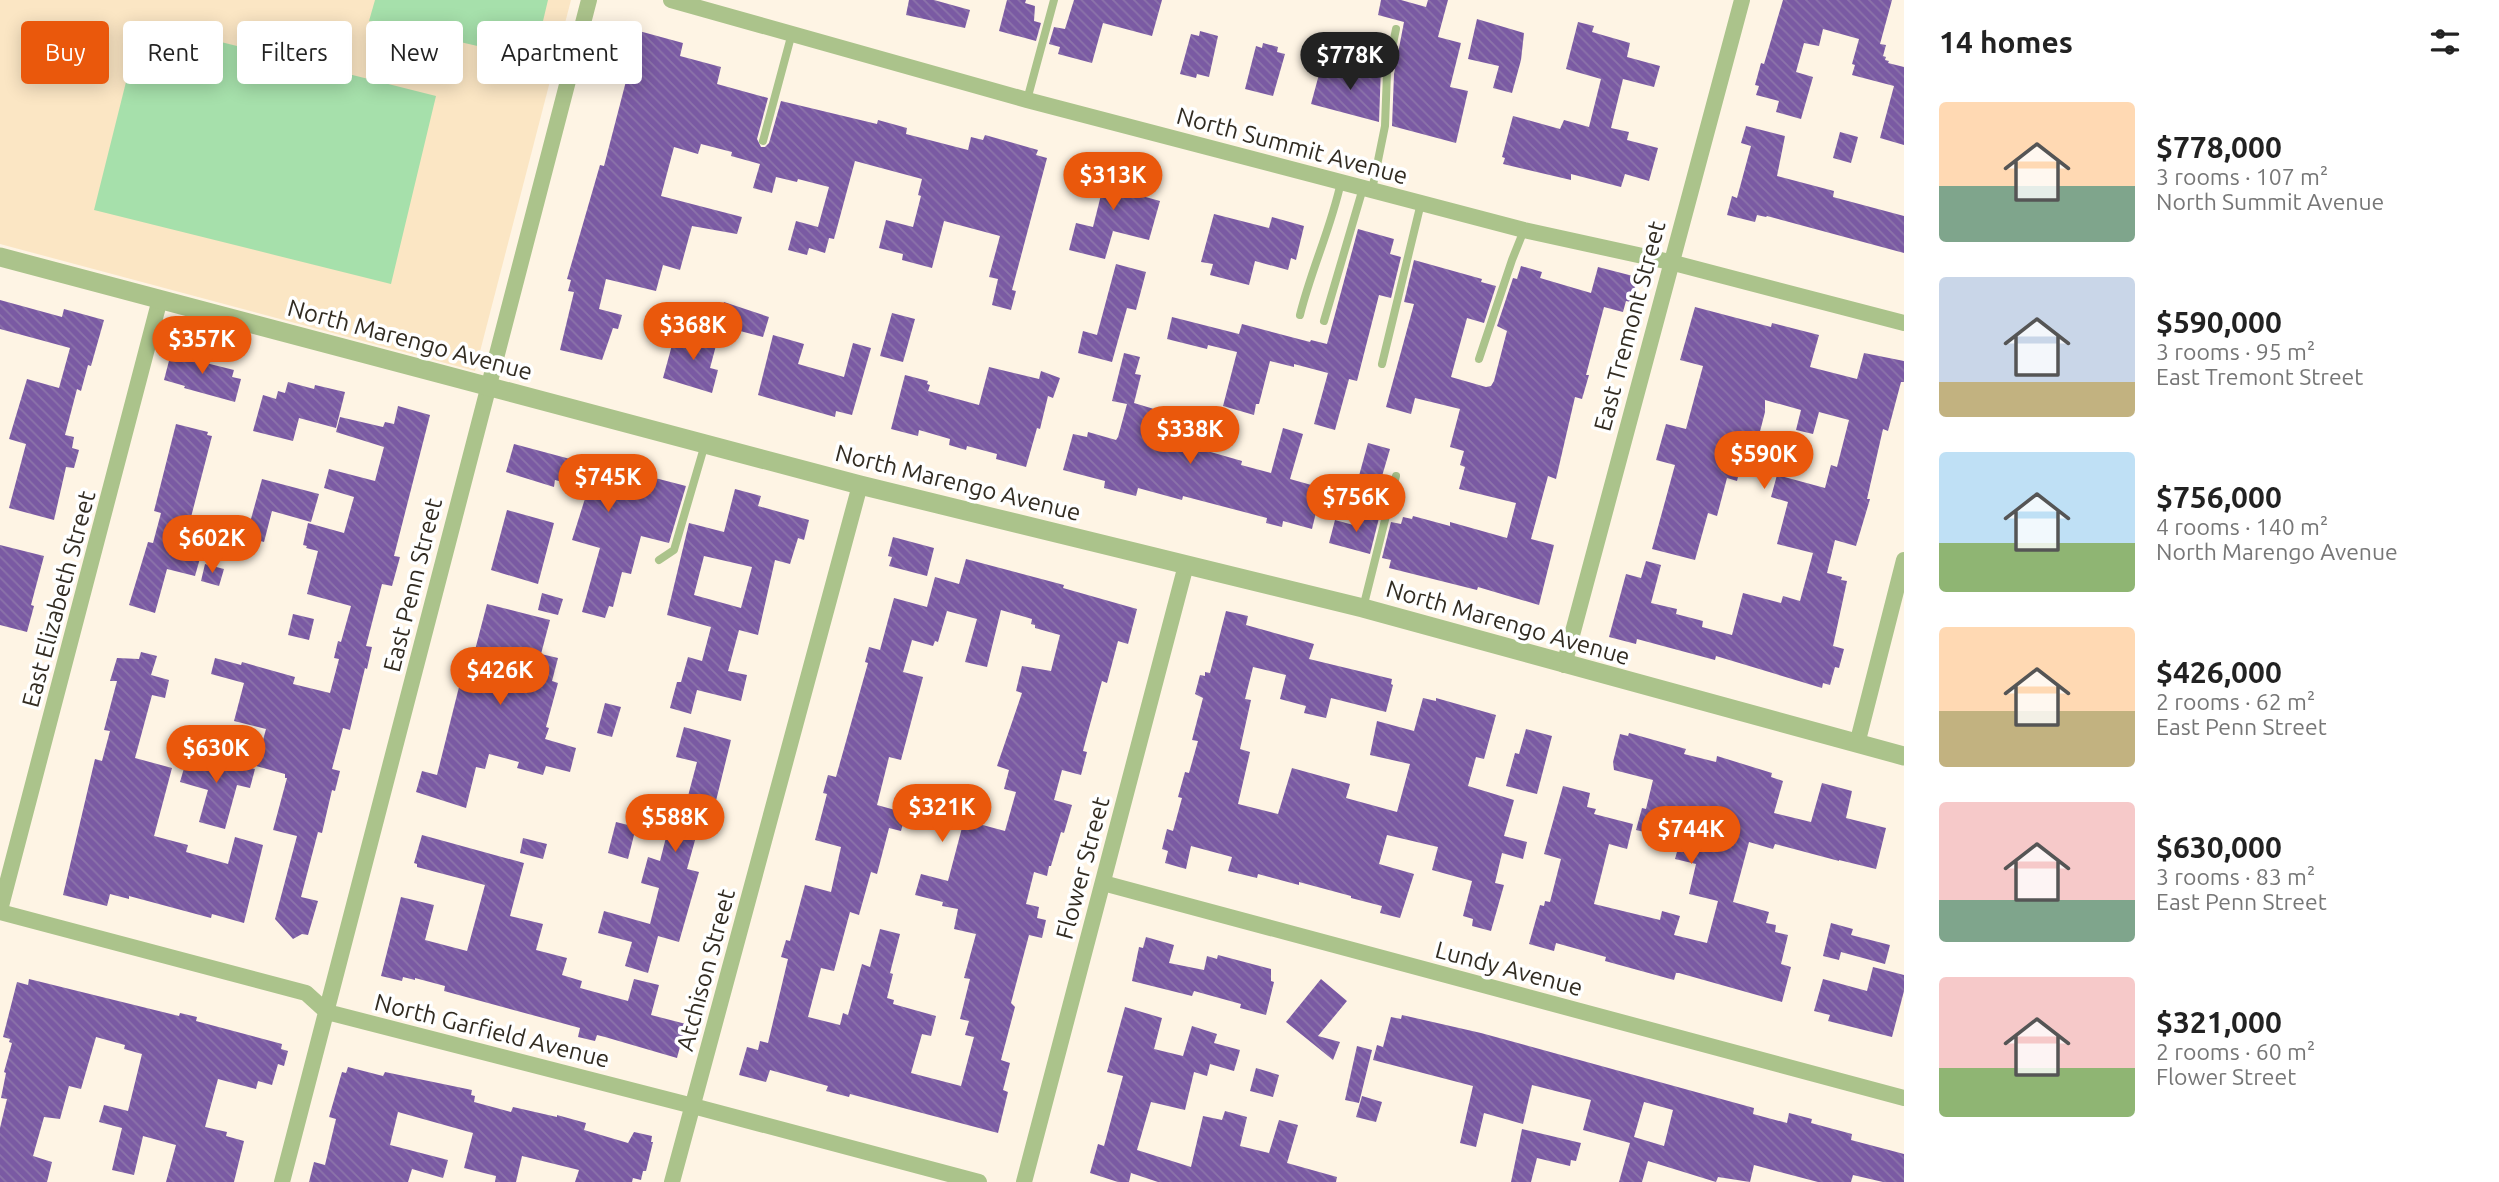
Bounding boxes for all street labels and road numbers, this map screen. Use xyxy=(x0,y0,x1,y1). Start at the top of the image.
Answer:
street label: North Summit Avenue xyxy=(1174,102,1411,189)
street label: East Tremont Street xyxy=(1588,217,1671,434)
street label: North Marengo Avenue xyxy=(285,294,535,385)
street label: North Marengo Avenue xyxy=(832,439,1084,526)
street label: East Elizabeth Street xyxy=(17,487,101,710)
street label: East Penn Street xyxy=(378,495,447,675)
street label: North Marengo Avenue xyxy=(1383,575,1633,670)
street label: Flower Street xyxy=(1051,793,1115,942)
street label: Atchison Street xyxy=(671,885,740,1054)
street label: Lundy Avenue xyxy=(1432,936,1586,1001)
street label: North Garfield Avenue xyxy=(372,988,612,1073)

